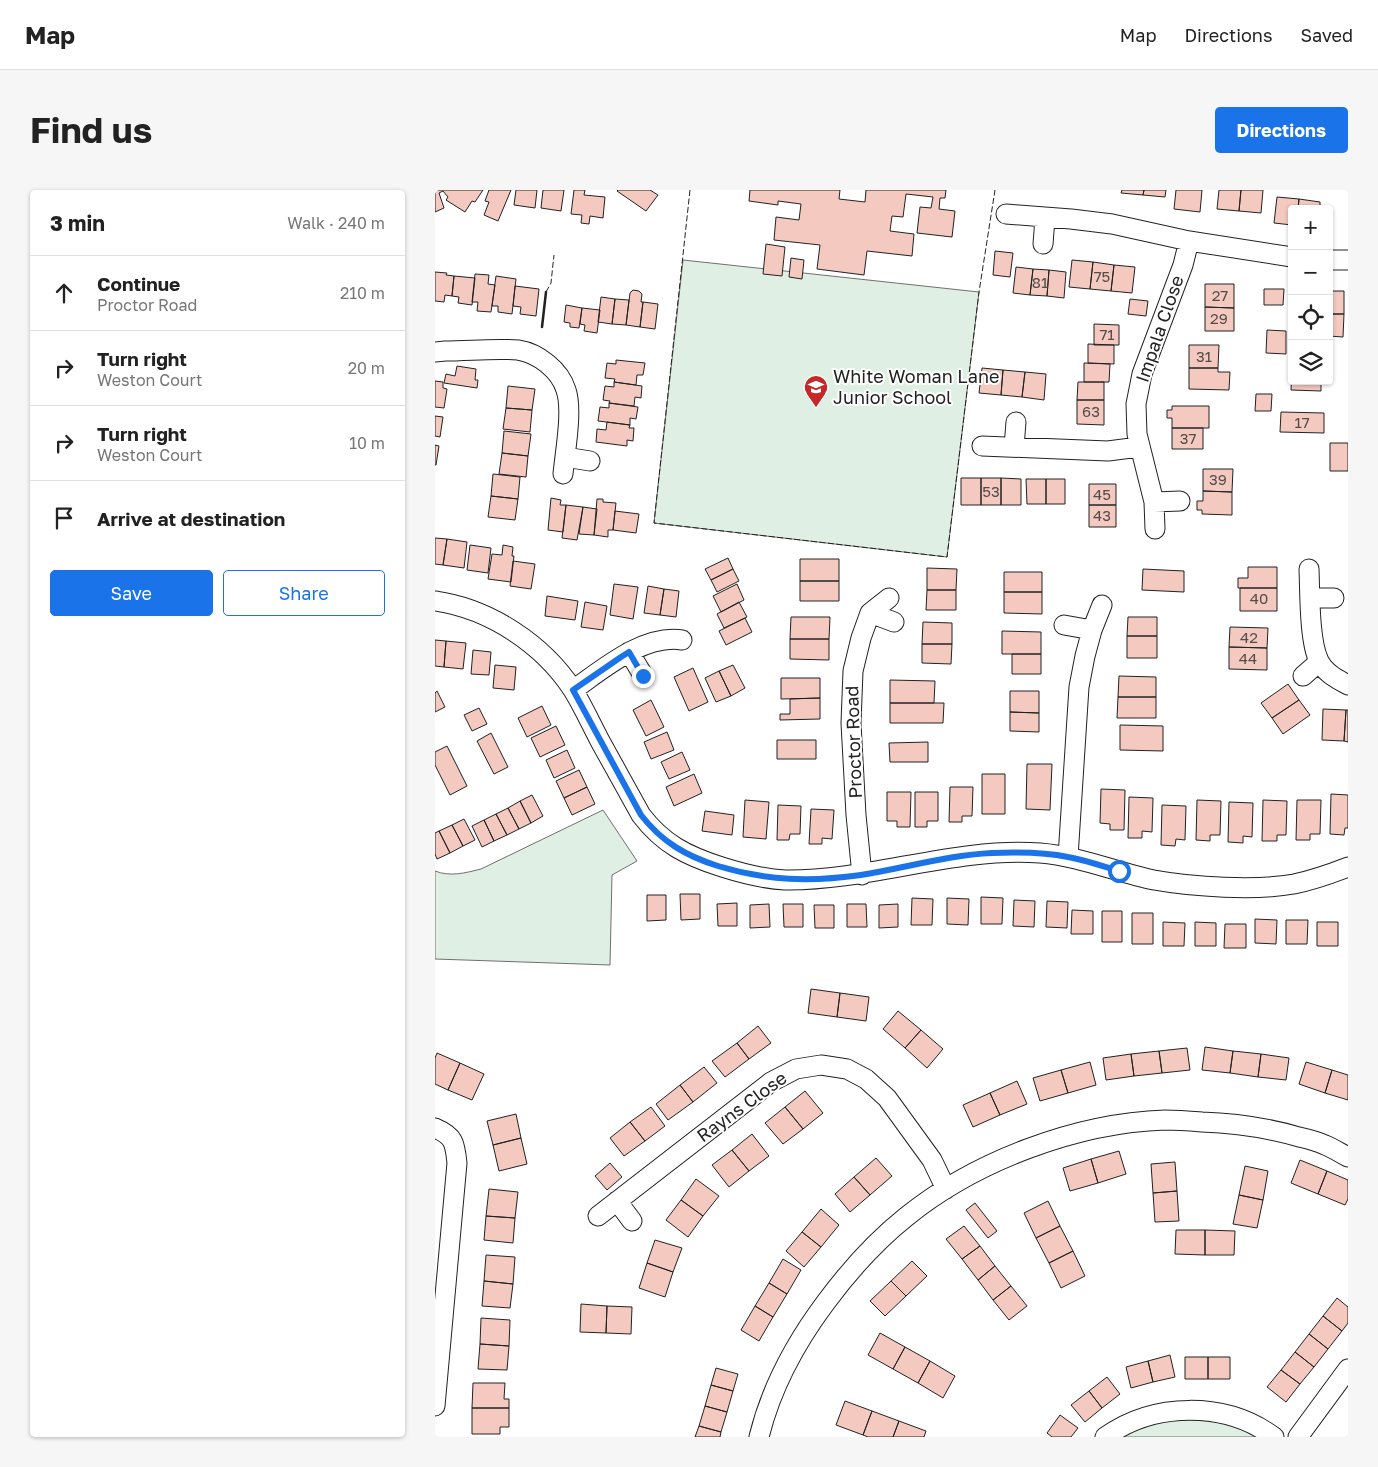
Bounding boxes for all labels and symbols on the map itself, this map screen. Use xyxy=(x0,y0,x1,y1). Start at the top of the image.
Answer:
house number: 75 xyxy=(1094,267,1110,285)
street label: Impala Close xyxy=(1130,272,1188,385)
house number: 81 xyxy=(1032,273,1048,291)
house number: 27 xyxy=(1212,286,1228,304)
house number: 29 xyxy=(1210,309,1228,327)
house number: 71 xyxy=(1099,325,1115,343)
house number: 31 xyxy=(1196,347,1212,365)
place label: White Woman Lane Junior School xyxy=(833,365,999,408)
school or university icon: White Woman Lane Junior School xyxy=(803,374,829,408)
house number: 63 xyxy=(1082,402,1100,420)
house number: 17 xyxy=(1294,413,1310,431)
house number: 37 xyxy=(1180,429,1196,447)
house number: 39 xyxy=(1209,470,1227,488)
house number: 53 xyxy=(982,482,1000,500)
house number: 45 xyxy=(1093,485,1111,503)
house number: 43 xyxy=(1093,506,1111,524)
house number: 40 xyxy=(1250,589,1268,607)
house number: 42 xyxy=(1240,628,1258,646)
house number: 44 xyxy=(1239,649,1257,667)
route end xyxy=(632,665,655,688)
street label: Proctor Road xyxy=(840,685,866,799)
route start xyxy=(1108,860,1131,883)
street label: Rayns Close xyxy=(692,1066,791,1146)

